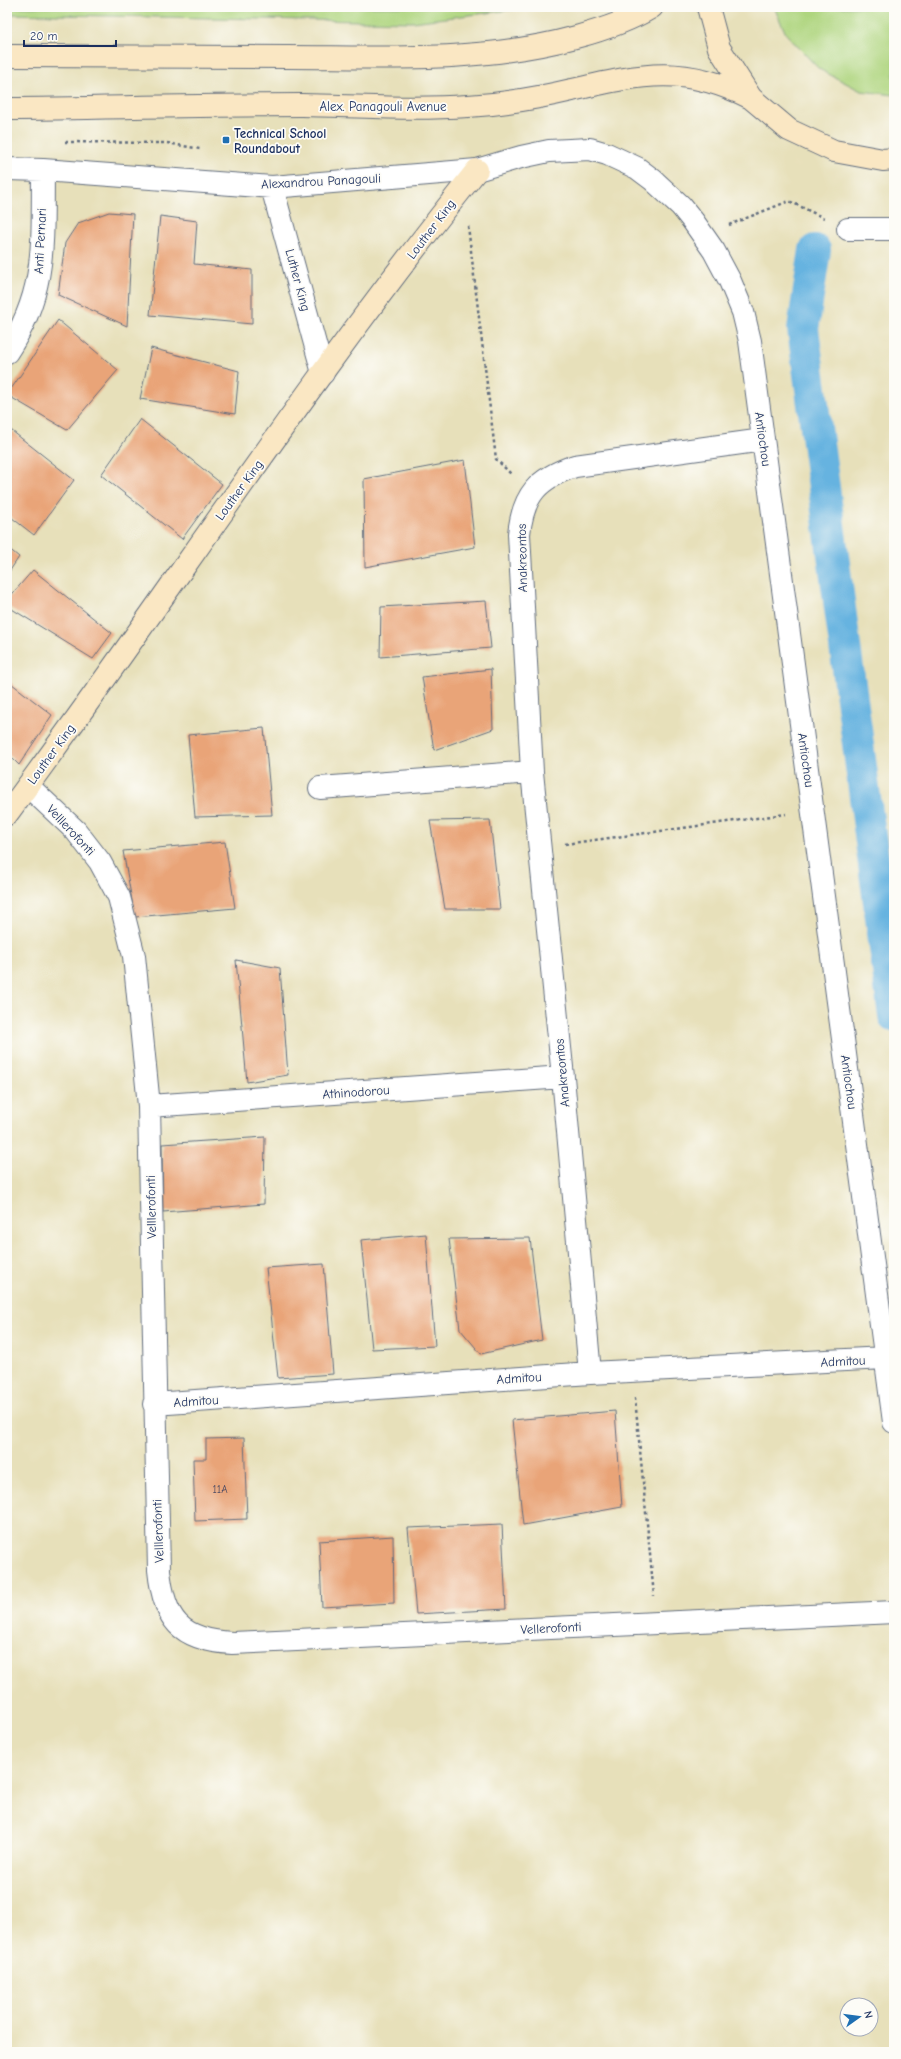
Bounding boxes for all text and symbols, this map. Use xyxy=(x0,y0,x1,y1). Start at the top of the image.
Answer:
scale bar xyxy=(24,22,116,48)
text: 20 m xyxy=(30,29,58,43)
street label: Alex. Panagouli Avenue xyxy=(320,99,447,114)
place label: Technical School Roundabout xyxy=(234,126,326,156)
marker: Technical School Roundabout xyxy=(221,135,231,145)
street label: Alexandrou Panagouli xyxy=(261,170,381,192)
street label: Louther King xyxy=(404,196,458,262)
street label: Anti Pernari xyxy=(31,208,49,274)
street label: Luther King xyxy=(282,247,314,313)
street label: Antiochou xyxy=(752,411,774,467)
street label: Louther King xyxy=(212,457,266,523)
street label: Anakreontos xyxy=(514,523,530,593)
street label: Louther King xyxy=(24,721,78,787)
street label: Antiochou xyxy=(795,732,817,788)
street label: Velllerofonti xyxy=(44,802,98,858)
street label: Anakreontos xyxy=(552,1038,572,1108)
street label: Antiochou xyxy=(838,1054,860,1110)
street label: Athinodorou xyxy=(322,1082,390,1102)
street label: Velllerofonti xyxy=(143,1175,159,1239)
street label: Admitou xyxy=(820,1352,866,1370)
street label: Admitou xyxy=(496,1369,542,1387)
street label: Admitou xyxy=(173,1392,219,1410)
house number: 11A xyxy=(212,1483,228,1496)
street label: Velllerofonti xyxy=(149,1499,167,1563)
street label: Vellerofonti xyxy=(520,1619,582,1637)
north arrow xyxy=(839,1997,879,2037)
text: N xyxy=(861,2010,875,2020)

